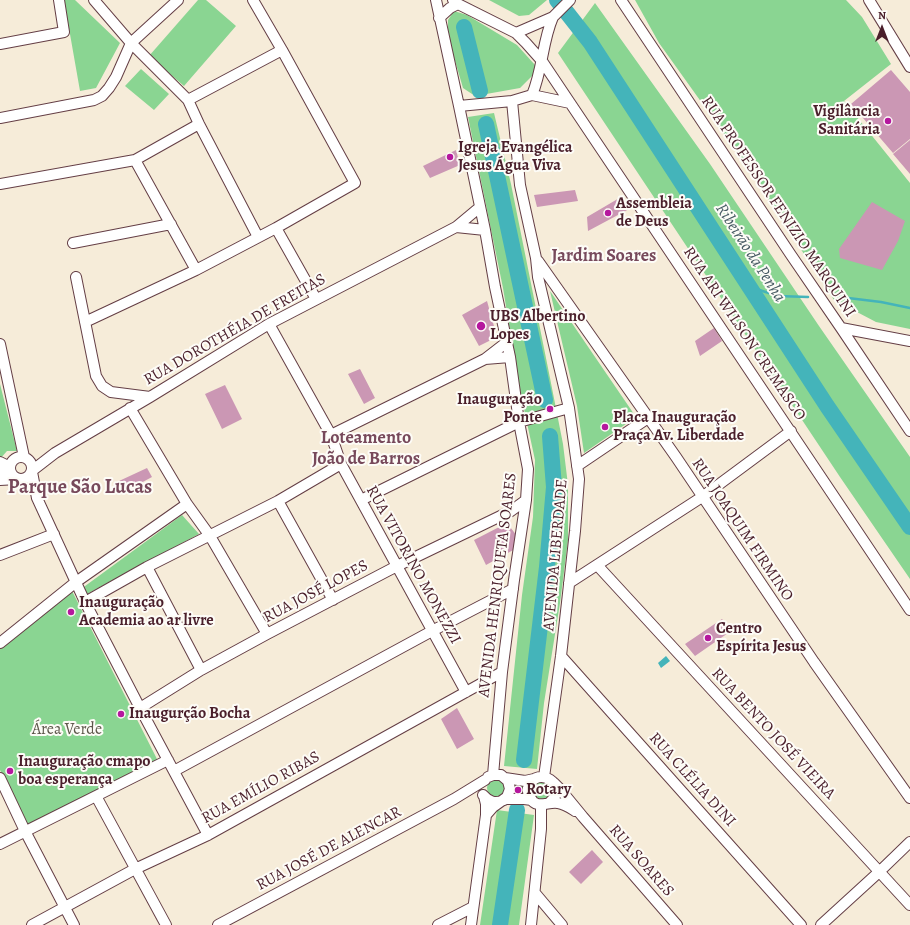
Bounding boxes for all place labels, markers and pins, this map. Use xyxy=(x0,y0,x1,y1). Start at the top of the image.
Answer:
place label: Vigilância Sanitária xyxy=(813,102,880,140)
marker: Vigilância Sanitária xyxy=(883,116,893,126)
place label: Igreja Evangélica Jesus Água Viva xyxy=(458,138,572,176)
marker: Igreja Evangélica Jesus Água Viva xyxy=(445,152,455,162)
place label: Assembleia de Deus xyxy=(616,194,692,232)
marker: Assembleia de Deus xyxy=(603,208,613,218)
place label: UBS Albertino Lopes xyxy=(490,307,585,345)
marker: UBS Albertino Lopes xyxy=(475,320,487,332)
place label: Inauguração Ponte xyxy=(457,390,542,428)
marker: Inauguração Ponte xyxy=(545,404,555,414)
place label: Placa Inauguração Praça Av. Liberdade xyxy=(613,408,744,446)
marker: Placa Inauguração Praça Av. Liberdade xyxy=(600,422,610,432)
place label: Inauguração Academia ao ar livre xyxy=(79,593,214,631)
marker: Inauguração Academia ao ar livre xyxy=(66,607,76,617)
place label: Centro Espírita Jesus xyxy=(716,619,806,657)
marker: Centro Espírita Jesus xyxy=(703,633,713,643)
place label: Inaugurção Bocha xyxy=(129,704,250,724)
marker: Inaugurção Bocha xyxy=(116,709,126,719)
place label: Inauguração cmapo boa esperança xyxy=(18,752,151,790)
marker: Inauguração cmapo boa esperança xyxy=(5,766,15,776)
place label: Rotary xyxy=(526,780,571,800)
marker: Rotary xyxy=(513,785,523,795)

